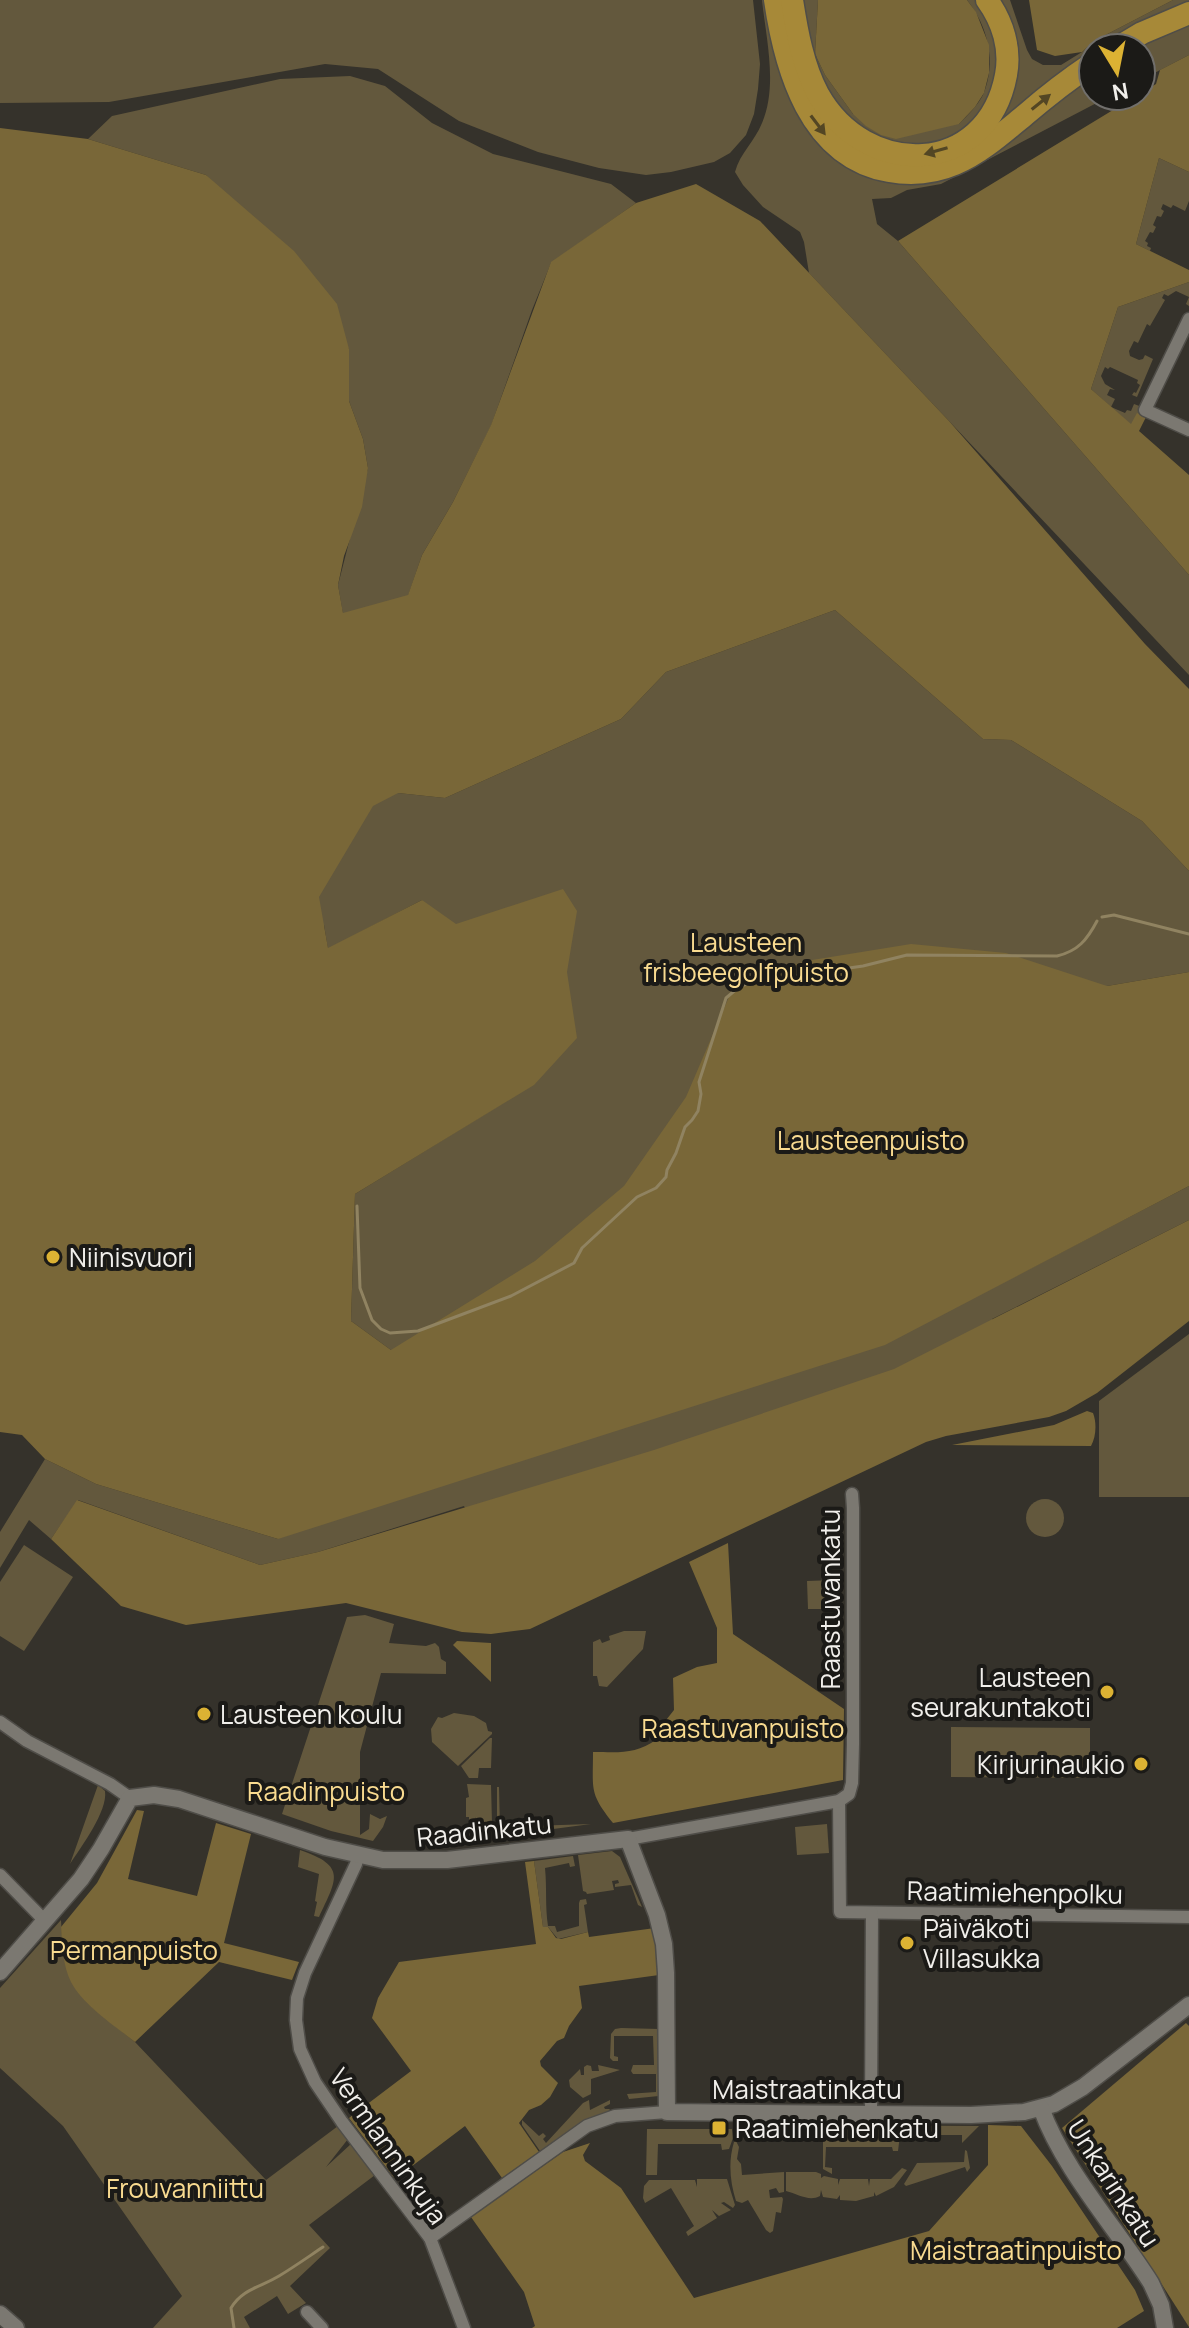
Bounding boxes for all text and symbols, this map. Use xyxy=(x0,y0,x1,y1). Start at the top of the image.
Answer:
north arrow xyxy=(1077,32,1157,112)
text: N xyxy=(1110,76,1131,108)
one-way arrow xyxy=(1030,93,1051,110)
one-way arrow xyxy=(810,115,826,135)
one-way arrow xyxy=(924,145,948,158)
park label: Lausteen frisbeegolfpuisto xyxy=(643,924,849,990)
park label: Lausteenpuisto xyxy=(777,1122,965,1158)
place label: Niinisvuori xyxy=(69,1239,193,1275)
marker: Niinisvuori xyxy=(44,1248,62,1266)
street label: Raastuvankatu xyxy=(812,1509,848,1689)
place label: Lausteen seurakuntakoti xyxy=(910,1659,1091,1725)
marker: Lausteen seurakuntakoti xyxy=(1098,1683,1116,1701)
place label: Lausteen koulu xyxy=(220,1696,402,1732)
marker: Lausteen koulu xyxy=(195,1705,213,1723)
park label: Raastuvanpuisto xyxy=(642,1710,844,1746)
place label: Kirjurinaukio xyxy=(977,1746,1125,1782)
marker: Kirjurinaukio xyxy=(1132,1755,1150,1773)
park label: Raadinpuisto xyxy=(247,1773,405,1809)
street label: Raadinkatu xyxy=(415,1805,553,1855)
street label: Raatimiehenpolku xyxy=(907,1872,1123,1912)
place label: Päiväkoti Villasukka xyxy=(923,1910,1040,1976)
park label: Permanpuisto xyxy=(50,1932,218,1968)
marker: Päiväkoti Villasukka xyxy=(898,1934,916,1952)
street label: Vermlanninkuja xyxy=(322,2061,456,2231)
street label: Maistraatinkatu xyxy=(712,2071,902,2107)
place label: Raatimiehenkatu xyxy=(735,2110,939,2146)
street label: Unkarinkatu xyxy=(1059,2112,1169,2254)
marker: Raatimiehenkatu xyxy=(710,2119,728,2137)
park label: Frouvanniittu xyxy=(106,2170,264,2206)
park label: Maistraatinpuisto xyxy=(910,2232,1122,2268)

